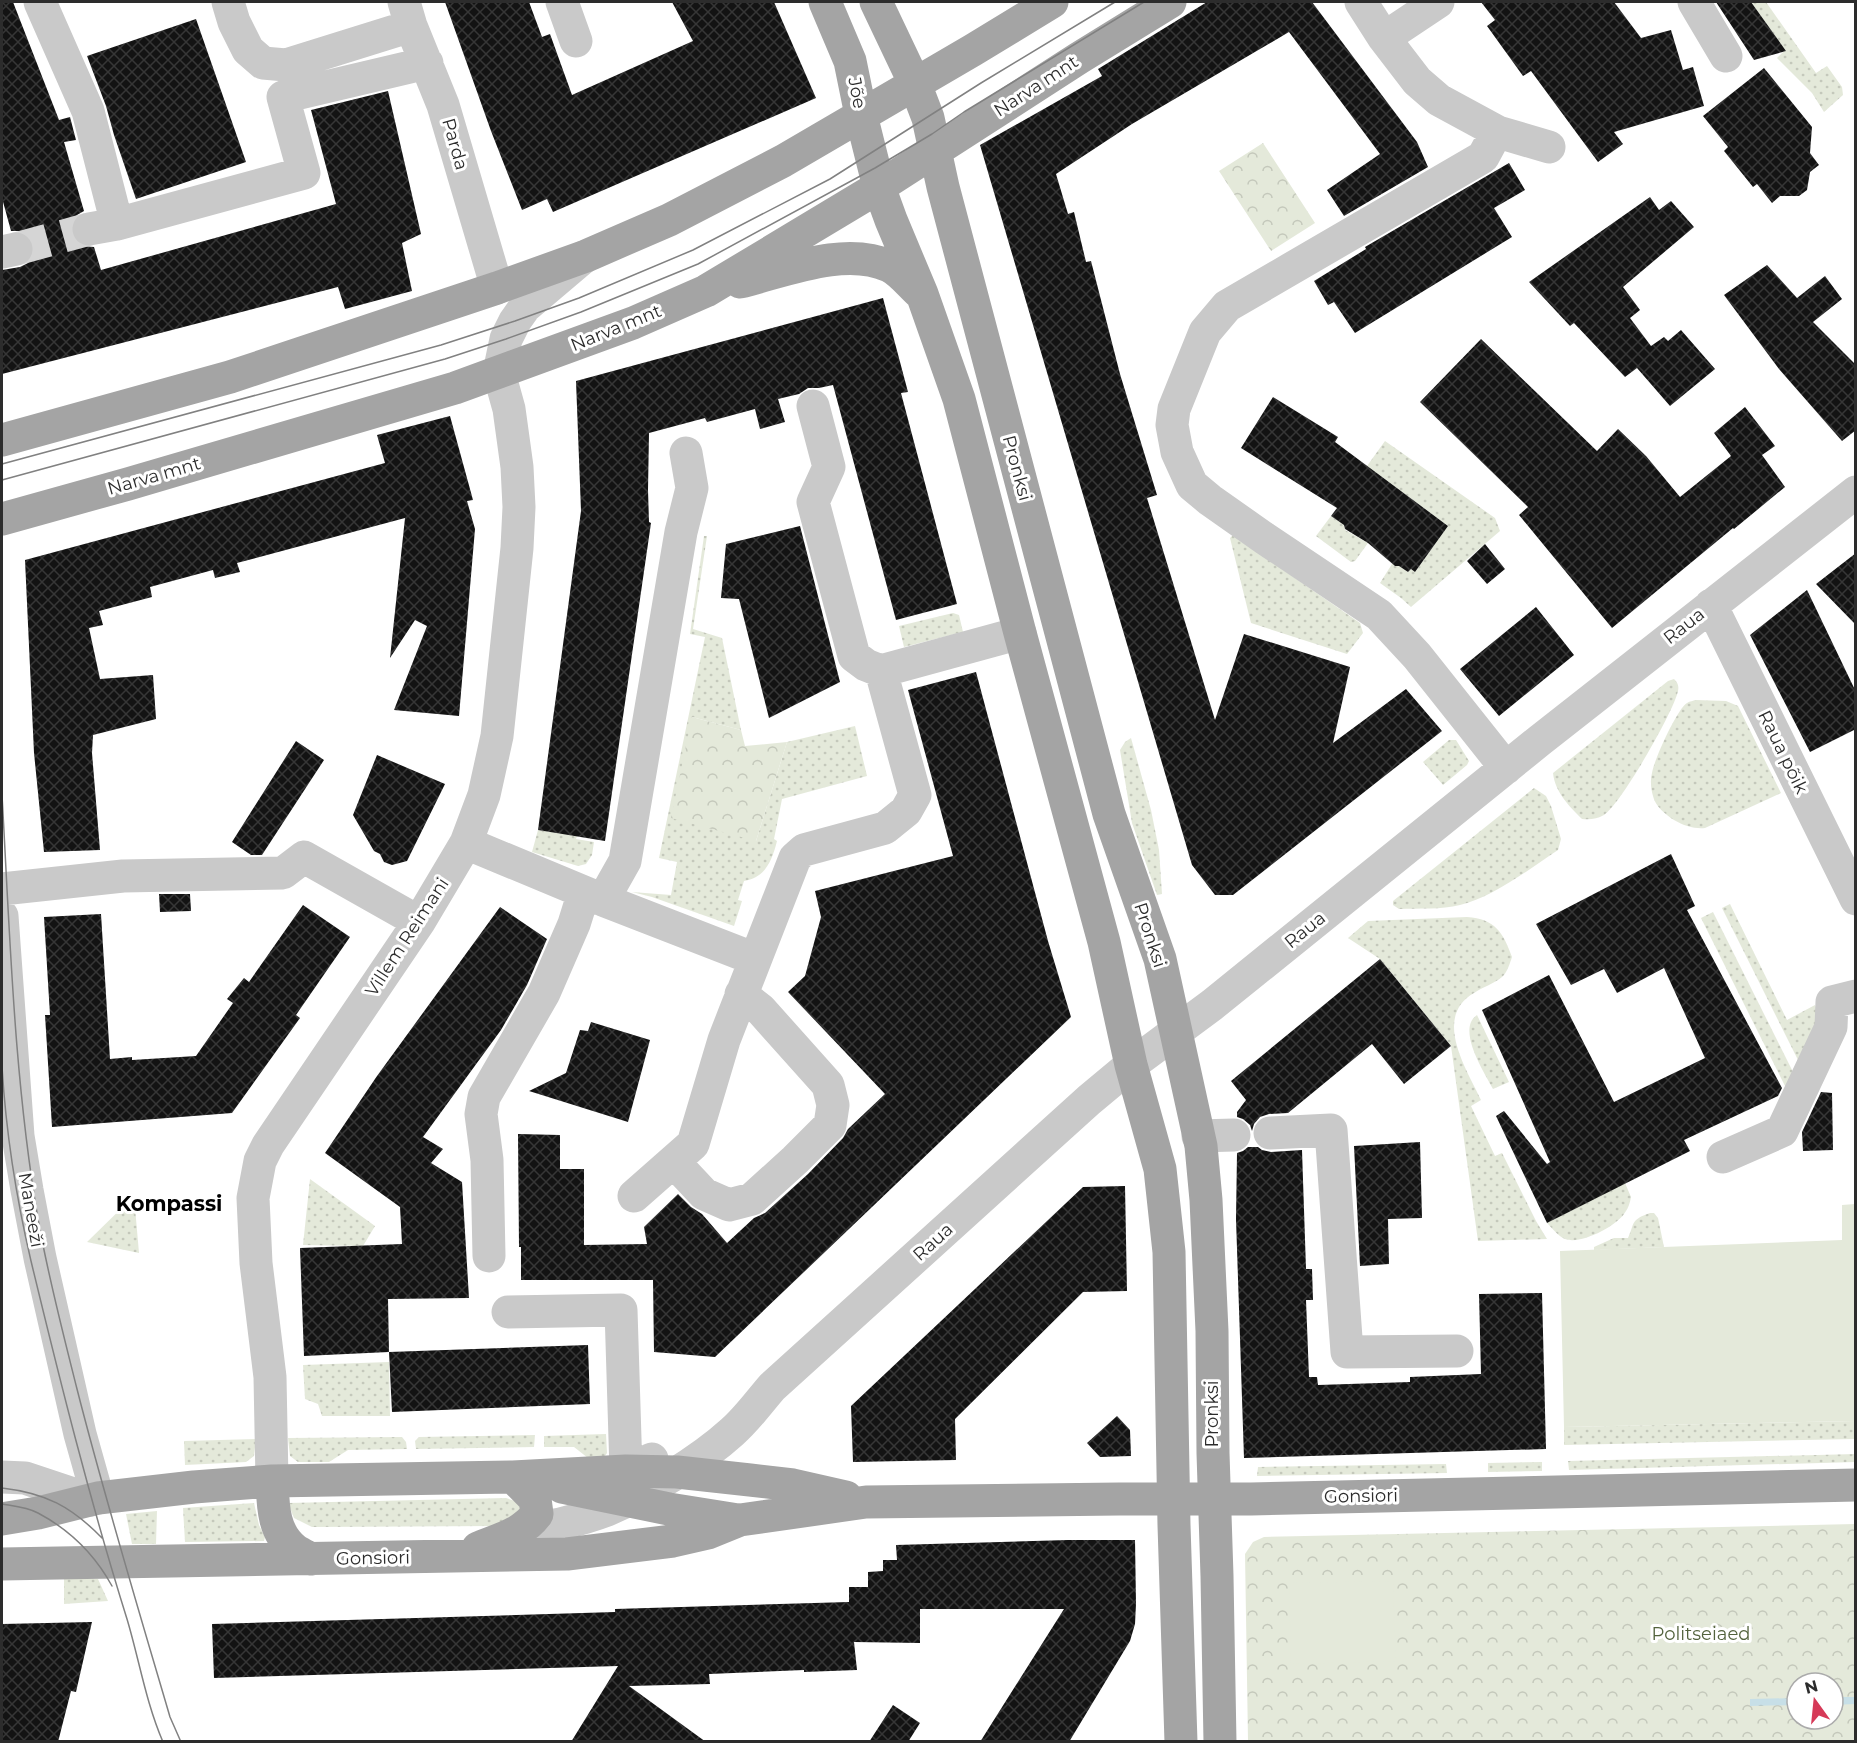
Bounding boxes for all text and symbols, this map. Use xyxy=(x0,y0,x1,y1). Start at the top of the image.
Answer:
street label: Narva mnt xyxy=(990,51,1082,121)
street label: Jõe xyxy=(843,75,871,111)
street label: Parda xyxy=(437,115,473,173)
street label: Narva mnt xyxy=(567,300,665,356)
street label: Pronksi xyxy=(998,433,1036,503)
street label: Narva mnt xyxy=(105,452,203,500)
street label: Raua xyxy=(1659,603,1709,649)
street label: Raua põik xyxy=(1753,707,1813,798)
street label: Villem Reimani xyxy=(360,874,454,1000)
street label: Pronksi xyxy=(1129,900,1171,970)
street label: Raua xyxy=(1280,907,1330,953)
street label: Maneeži xyxy=(14,1171,48,1249)
district label: Kompassi xyxy=(116,1191,222,1216)
street label: Raua xyxy=(908,1218,958,1266)
street label: Pronksi xyxy=(1201,1380,1223,1448)
street label: Gonsiori xyxy=(1324,1484,1398,1508)
street label: Gonsiori xyxy=(336,1546,410,1570)
park label: Politseiaed xyxy=(1651,1623,1751,1645)
north arrow xyxy=(1785,1671,1845,1731)
text: N xyxy=(1803,1676,1820,1698)

